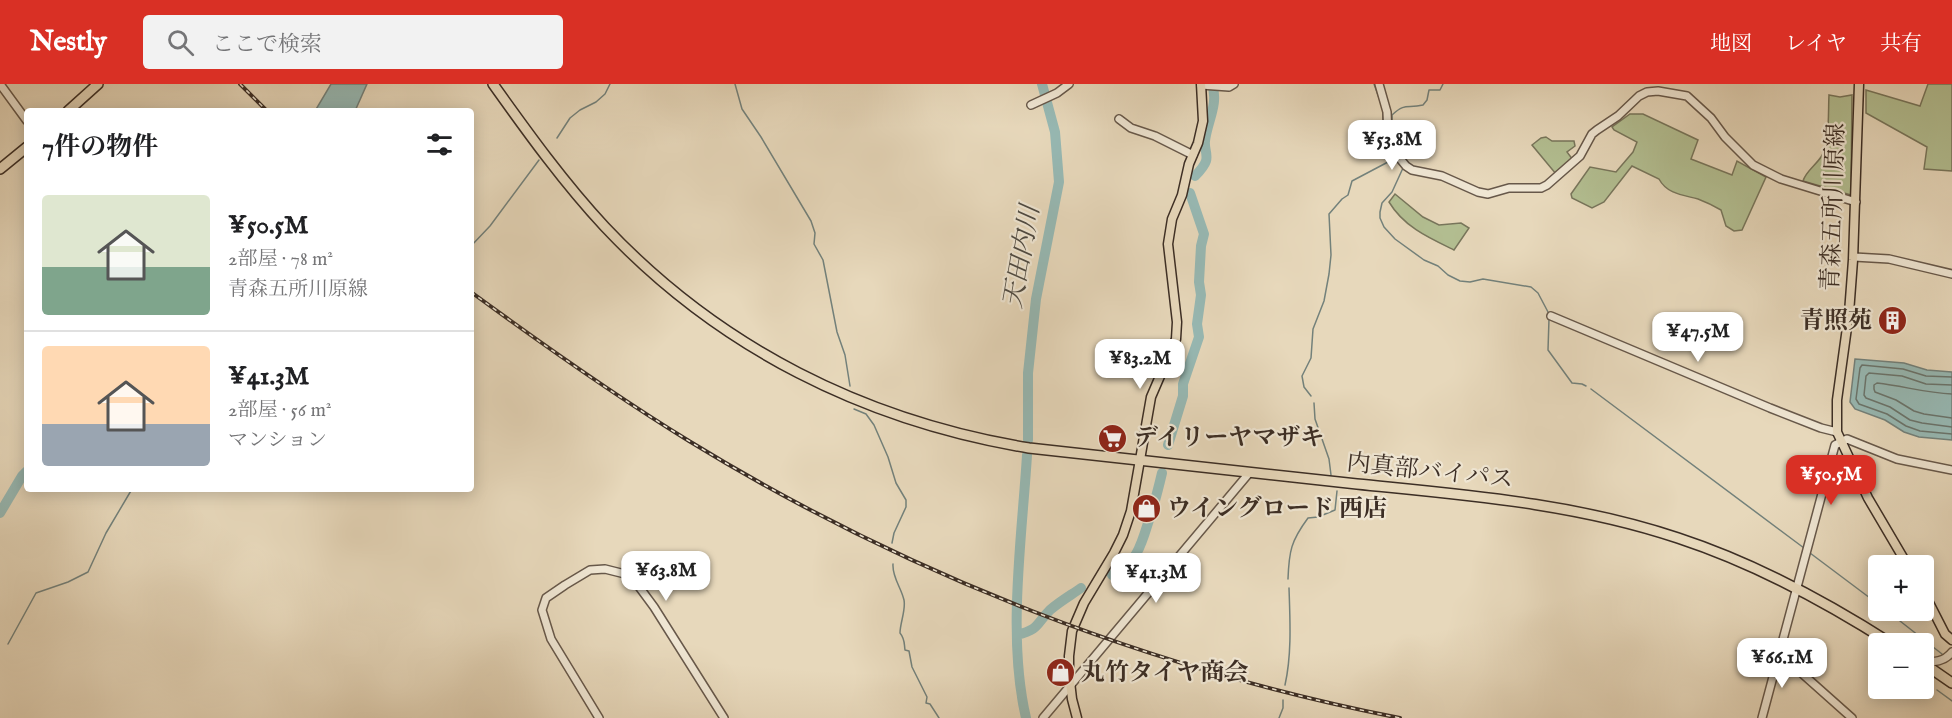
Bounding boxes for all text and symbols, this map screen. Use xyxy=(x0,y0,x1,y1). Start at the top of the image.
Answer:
search box xyxy=(143,15,563,69)
text: Nestly xyxy=(30,25,107,60)
icon: search xyxy=(164,26,197,59)
text: ここで検索 xyxy=(212,31,322,59)
text: 地図 xyxy=(1710,31,1752,58)
text: レイヤ xyxy=(1785,31,1847,58)
text: 共有 xyxy=(1880,31,1922,58)
pin: ¥53.8M xyxy=(1343,120,1441,171)
street label: 青森五所川原線 xyxy=(1816,123,1852,291)
text: ¥53.8M xyxy=(1362,127,1422,152)
icon: filters xyxy=(423,128,456,161)
text: 7件の物件 xyxy=(42,131,158,164)
water label: 天田内川 xyxy=(997,200,1048,311)
text: ¥50.5M xyxy=(228,209,309,242)
icon: home xyxy=(90,219,162,291)
text: 2部屋 · 78 m² xyxy=(228,247,333,272)
text: 青森五所川原線 xyxy=(228,277,368,302)
building icon: 青照苑 xyxy=(1877,305,1909,337)
place label: 青照苑 xyxy=(1800,306,1872,337)
pin: ¥47.5M xyxy=(1649,312,1747,363)
text: ¥47.5M xyxy=(1666,319,1730,344)
pin: ¥83.2M xyxy=(1091,339,1189,390)
text: ¥83.2M xyxy=(1109,346,1171,371)
text: ¥41.3M xyxy=(228,360,309,393)
icon: home xyxy=(90,370,162,442)
text: 2部屋 · 56 m² xyxy=(228,398,332,423)
supermarket icon: デイリーヤマザキ xyxy=(1097,422,1129,454)
place label: デイリーヤマザキ xyxy=(1134,423,1324,454)
text: マンション xyxy=(228,428,327,453)
street label: 内真部バイパス xyxy=(1345,448,1515,496)
pin: ¥50.5M xyxy=(1782,455,1880,506)
text: ¥50.5M xyxy=(1800,462,1862,487)
shop icon: ウイングロード 西店 xyxy=(1130,493,1162,525)
place label: ウイングロード 西店 xyxy=(1167,494,1387,525)
pin: ¥63.8M xyxy=(617,551,715,602)
pin: ¥41.3M xyxy=(1107,553,1205,604)
map controls xyxy=(1868,555,1934,699)
button: + xyxy=(1868,555,1934,621)
text: ¥63.8M xyxy=(635,558,697,583)
text: ¥41.3M xyxy=(1125,560,1187,585)
button: − xyxy=(1868,633,1934,699)
pin: ¥66.1M xyxy=(1733,638,1831,689)
text: ¥66.1M xyxy=(1751,645,1813,670)
shop icon: 丸竹タイヤ商会 xyxy=(1044,657,1076,689)
place label: 丸竹タイヤ商会 xyxy=(1081,658,1249,689)

